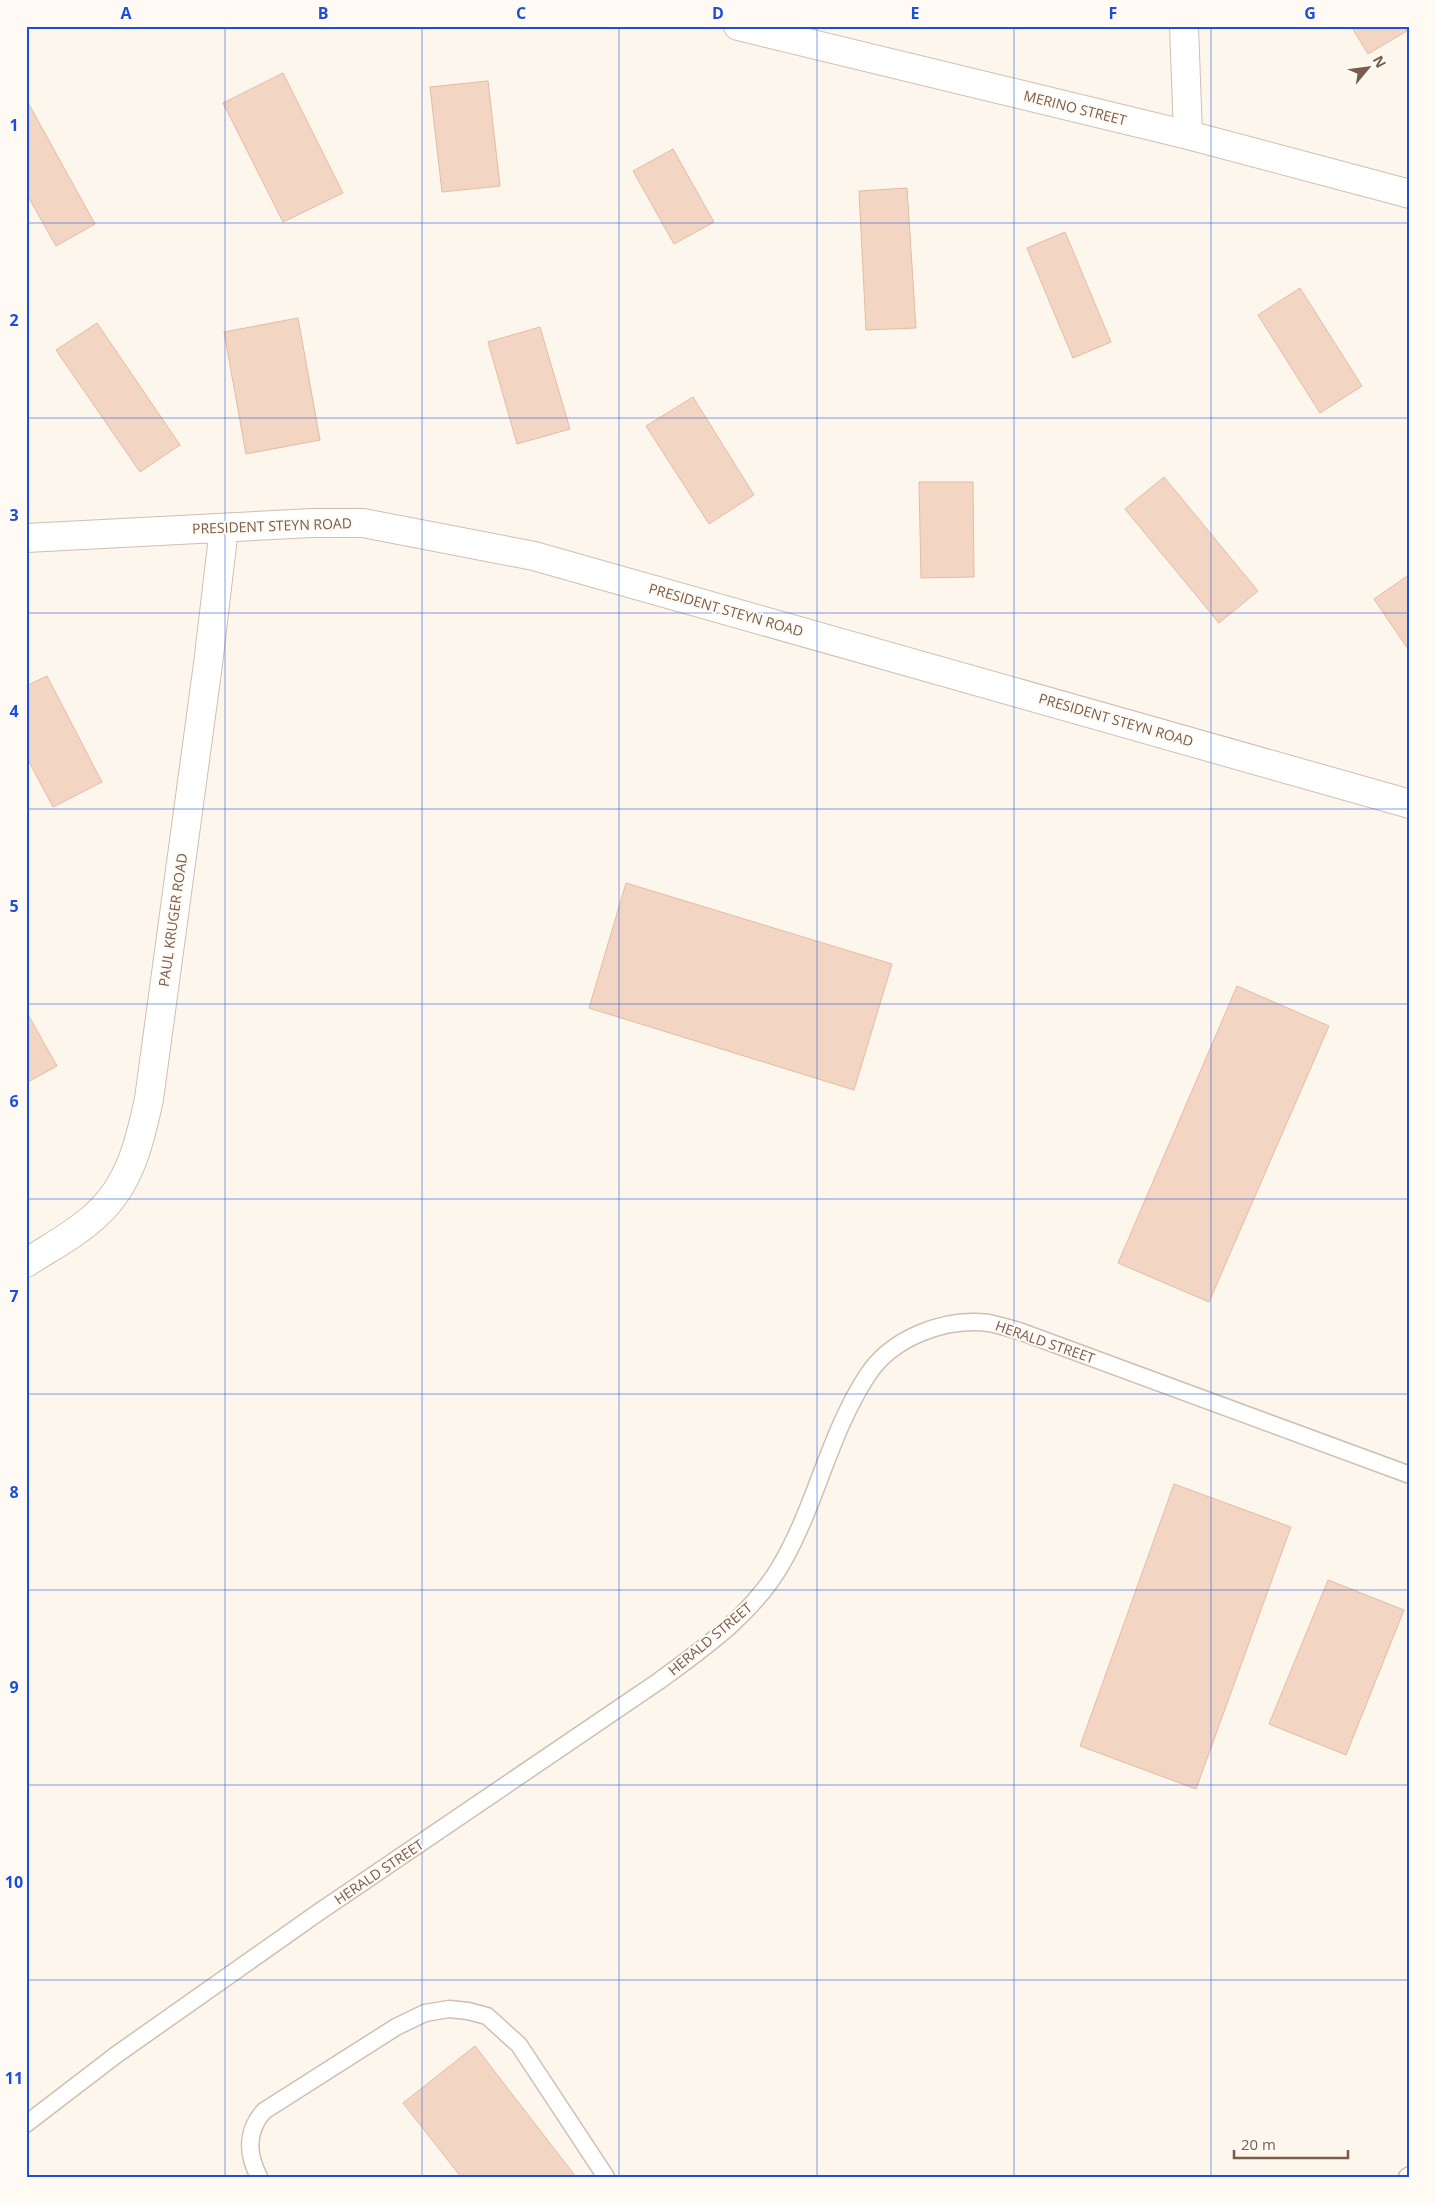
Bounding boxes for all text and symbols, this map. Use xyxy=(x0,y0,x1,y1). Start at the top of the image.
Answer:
text: A xyxy=(120,2,132,24)
text: B xyxy=(318,2,328,24)
text: C xyxy=(516,2,526,24)
text: D xyxy=(712,2,724,24)
text: E xyxy=(911,2,920,24)
text: F xyxy=(1109,2,1117,24)
text: G xyxy=(1304,2,1316,24)
north arrow xyxy=(1344,42,1394,92)
text: N xyxy=(1369,52,1391,71)
street label: MERINO STREET xyxy=(1022,86,1129,130)
text: 1 xyxy=(9,114,19,136)
text: 2 xyxy=(9,309,19,331)
text: 3 xyxy=(9,504,19,526)
street label: PRESIDENT STEYN ROAD xyxy=(192,513,352,538)
street label: PRESIDENT STEYN ROAD xyxy=(647,578,806,641)
street label: PRESIDENT STEYN ROAD xyxy=(1037,688,1196,751)
text: 4 xyxy=(9,700,19,722)
street label: PAUL KRUGER ROAD xyxy=(154,852,191,988)
text: 5 xyxy=(9,895,19,917)
text: 6 xyxy=(9,1090,19,1112)
text: 7 xyxy=(9,1285,19,1307)
street label: HERALD STREET xyxy=(993,1316,1098,1368)
text: 8 xyxy=(9,1481,19,1503)
street label: HERALD STREET xyxy=(664,1598,756,1679)
text: 9 xyxy=(9,1676,19,1698)
street label: HERALD STREET xyxy=(330,1834,427,1909)
text: 10 xyxy=(5,1871,23,1893)
text: 11 xyxy=(5,2067,23,2089)
scale bar xyxy=(1234,2128,1347,2160)
text: 20 m xyxy=(1241,2134,1276,2154)

